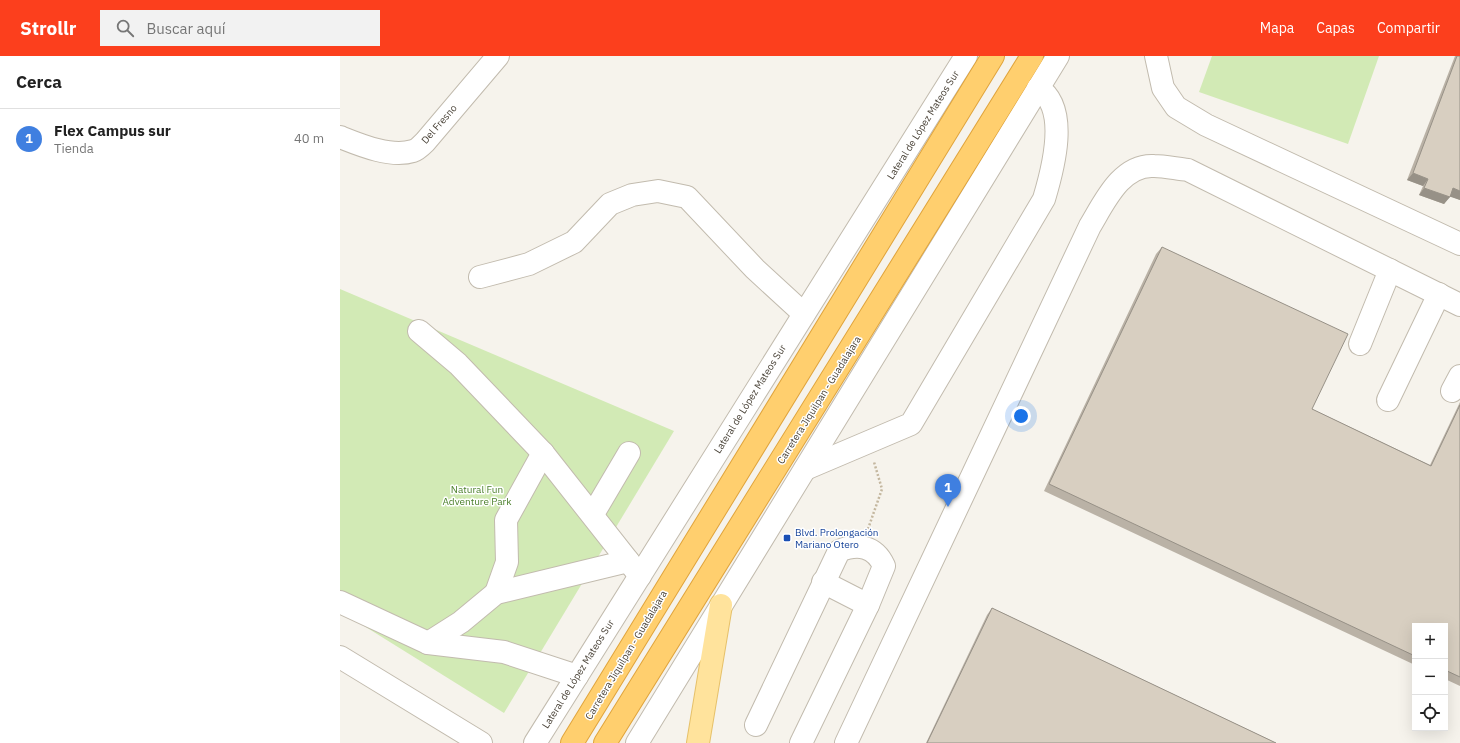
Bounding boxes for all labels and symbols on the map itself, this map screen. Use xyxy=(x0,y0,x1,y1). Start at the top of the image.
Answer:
street label: Lateral de López Mateos Sur xyxy=(884,68,962,182)
street label: Del Fresno xyxy=(418,101,460,146)
street label: Carretera Jiquilpan - Guadalajara xyxy=(774,333,864,466)
street label: Lateral de López Mateos Sur xyxy=(711,342,789,456)
your location xyxy=(1011,406,1031,426)
pin: 1 xyxy=(935,474,961,507)
park label: Natural Fun Adventure Park xyxy=(442,483,512,508)
place label: Blvd. Prolongación Mariano Otero xyxy=(795,526,878,551)
marker: Blvd. Prolongación Mariano Otero xyxy=(782,533,792,543)
street label: Carretera Jiquilpan - Guadalajara xyxy=(582,587,670,722)
street label: Lateral de López Mateos Sur xyxy=(539,617,617,731)

